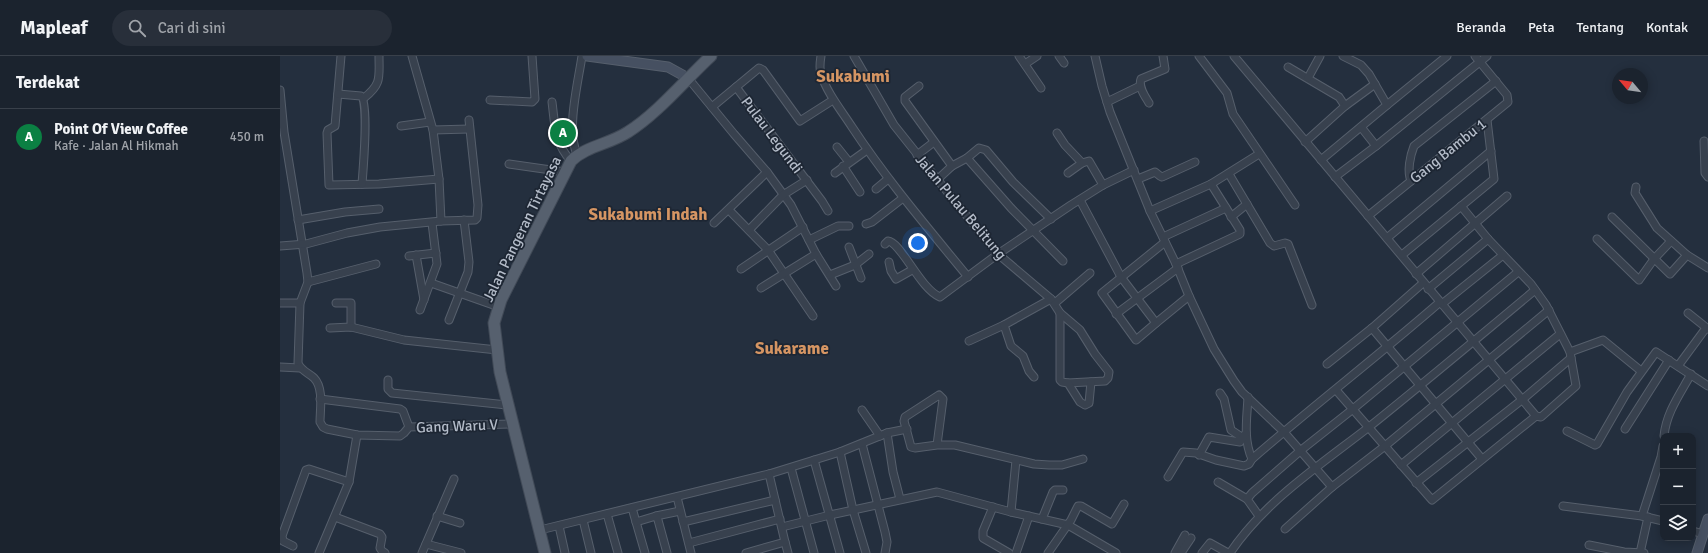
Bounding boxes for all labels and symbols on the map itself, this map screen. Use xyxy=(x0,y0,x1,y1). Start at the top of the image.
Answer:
district label: Sukabumi xyxy=(816,66,890,87)
north arrow xyxy=(1612,68,1648,104)
street label: Pulau Legundi xyxy=(737,93,807,177)
street label: Gang Bambu 1 xyxy=(1406,115,1490,187)
pin: A xyxy=(550,118,576,148)
street label: Jalan Pulau Belitung xyxy=(912,151,1010,263)
street label: Jalan Pangeran Tirtayasa xyxy=(479,153,565,305)
district label: Sukabumi Indah xyxy=(588,204,708,225)
your location xyxy=(908,233,928,253)
district label: Sukarame xyxy=(755,338,829,359)
street label: Gang Waru V xyxy=(416,416,499,436)

